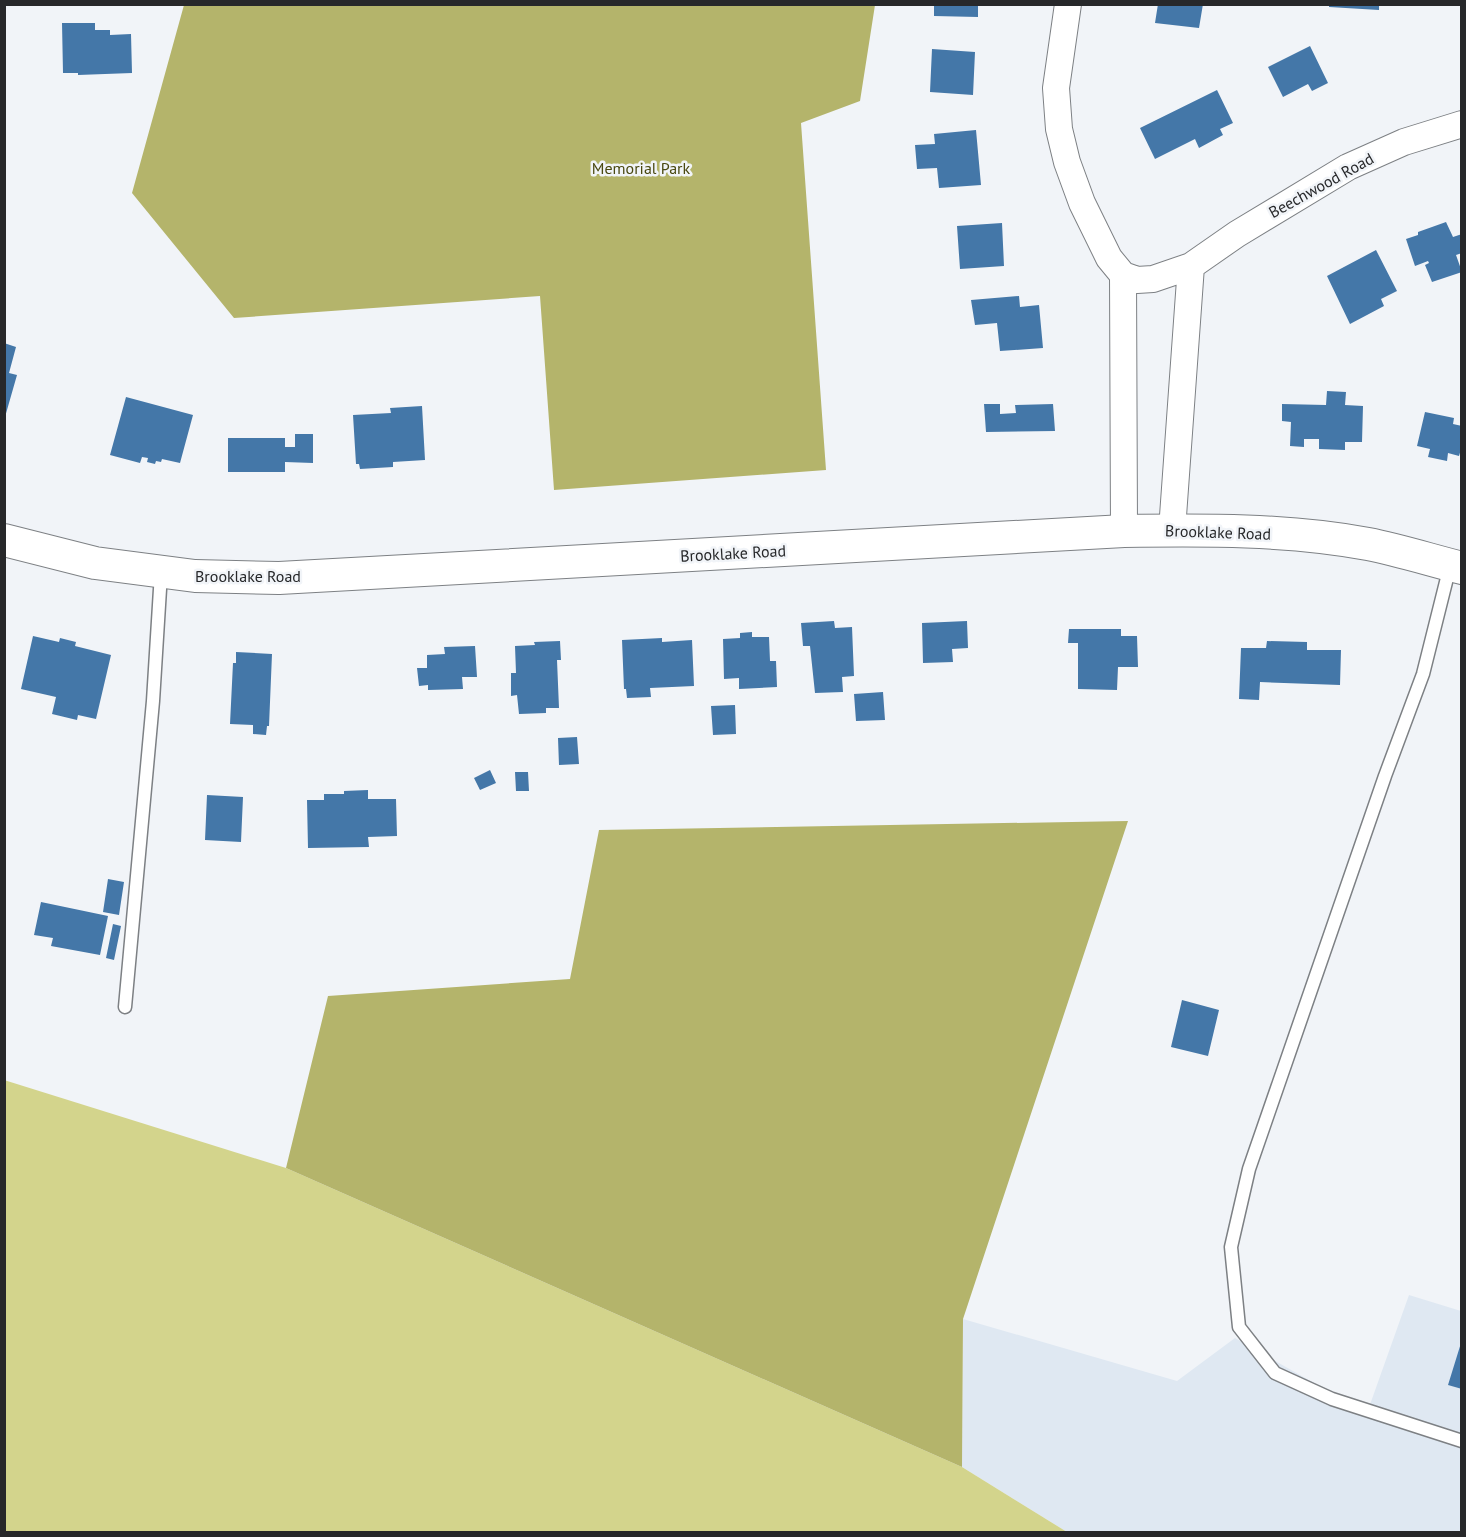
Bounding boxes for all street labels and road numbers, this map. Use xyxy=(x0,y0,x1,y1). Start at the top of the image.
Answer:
street label: Beechwood Road xyxy=(1265,148,1377,222)
street label: Brooklake Road xyxy=(1165,520,1271,544)
street label: Brooklake Road xyxy=(680,540,786,566)
street label: Brooklake Road xyxy=(195,566,301,586)

